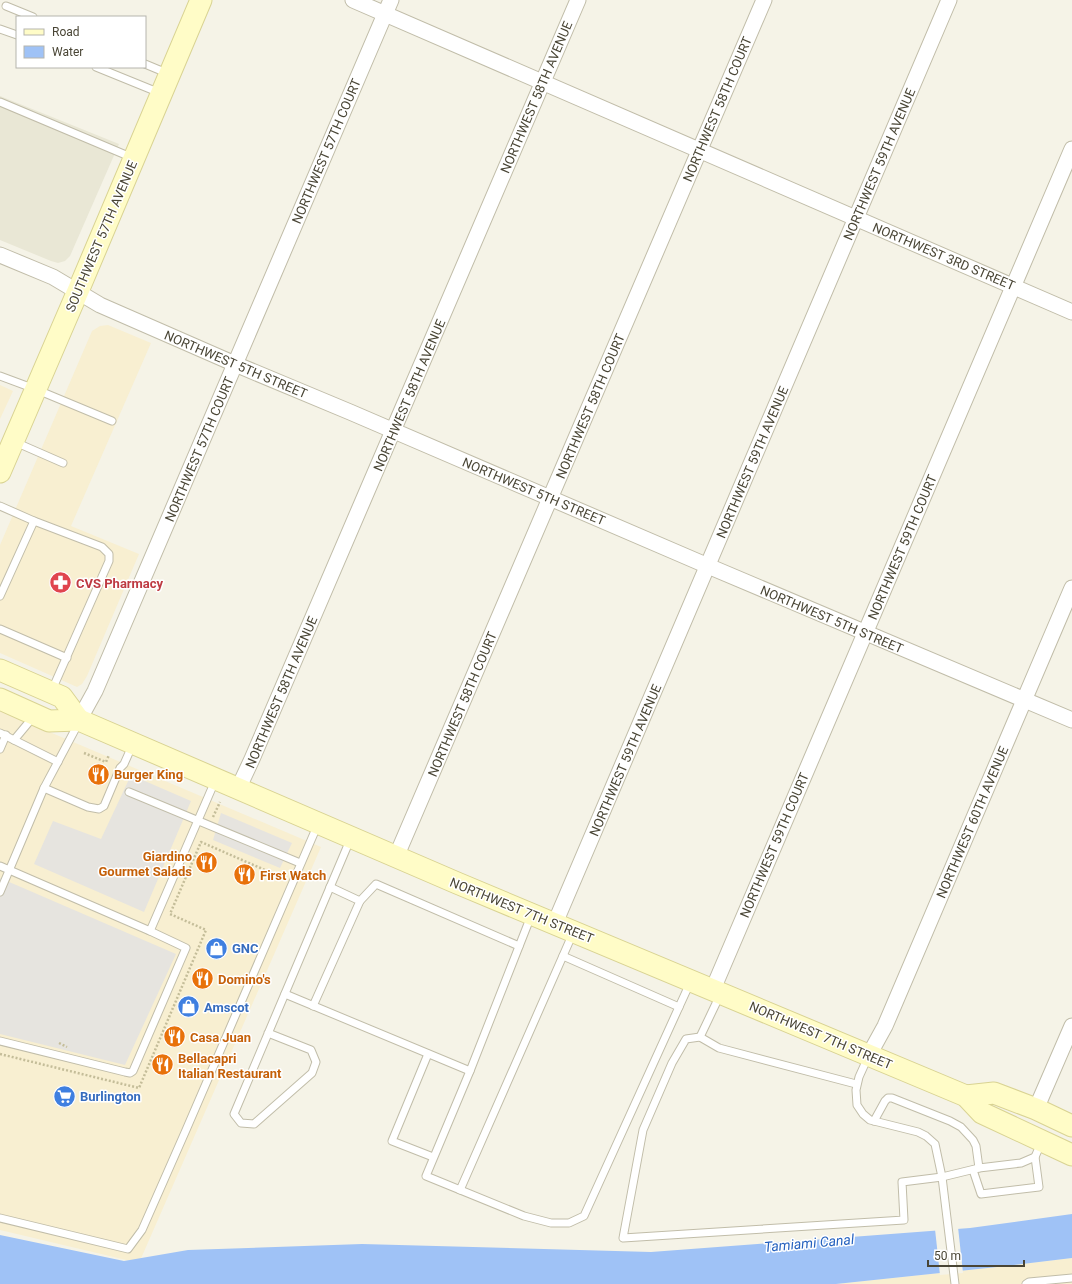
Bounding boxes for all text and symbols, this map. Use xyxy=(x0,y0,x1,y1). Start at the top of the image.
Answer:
legend xyxy=(16,16,146,68)
street label: NORTHWEST 58TH AVENUE xyxy=(498,19,575,175)
text: Road xyxy=(52,25,80,39)
street label: NORTHWEST 58TH COURT xyxy=(680,34,755,184)
text: Water xyxy=(52,45,83,59)
street label: NORTHWEST 57TH COURT xyxy=(289,76,364,226)
street label: NORTHWEST 59TH AVENUE xyxy=(841,86,918,242)
street label: SOUTHWEST 57TH AVENUE xyxy=(63,158,140,314)
street label: NORTHWEST 3RD STREET xyxy=(870,220,1018,293)
street label: NORTHWEST 58TH AVENUE xyxy=(371,317,448,473)
street label: NORTHWEST 5TH STREET xyxy=(162,328,310,402)
street label: NORTHWEST 58TH COURT xyxy=(553,331,628,481)
street label: NORTHWEST 57TH COURT xyxy=(162,374,237,524)
street label: NORTHWEST 59TH AVENUE xyxy=(714,384,791,540)
street label: NORTHWEST 5TH STREET xyxy=(460,455,608,529)
street label: NORTHWEST 59TH COURT xyxy=(865,472,940,622)
pharmacy icon: CVS Pharmacy xyxy=(48,570,74,596)
place label: CVS Pharmacy xyxy=(76,576,164,591)
street label: NORTHWEST 5TH STREET xyxy=(758,583,906,657)
street label: NORTHWEST 58TH AVENUE xyxy=(243,614,320,770)
street label: NORTHWEST 58TH COURT xyxy=(425,629,500,779)
street label: NORTHWEST 59TH AVENUE xyxy=(587,682,664,838)
street label: NORTHWEST 60TH AVENUE xyxy=(934,744,1011,900)
restaurant icon: Burger King xyxy=(85,761,111,787)
place label: Burger King xyxy=(114,767,183,782)
street label: NORTHWEST 59TH COURT xyxy=(737,770,812,920)
place label: Giardino Gourmet Salads xyxy=(98,849,192,879)
restaurant icon: Giardino Gourmet Salads xyxy=(194,850,220,876)
restaurant icon: First Watch xyxy=(231,862,257,888)
place label: First Watch xyxy=(260,868,326,883)
street label: NORTHWEST 7TH STREET xyxy=(448,875,596,946)
shop icon: GNC xyxy=(203,935,229,961)
place label: GNC xyxy=(232,941,259,956)
restaurant icon: Domino's xyxy=(189,966,215,992)
place label: Domino's xyxy=(218,972,271,987)
shop icon: Amscot xyxy=(175,994,201,1020)
street label: NORTHWEST 7TH STREET xyxy=(747,999,895,1073)
place label: Amscot xyxy=(204,1000,250,1015)
restaurant icon: Casa Juan xyxy=(162,1024,188,1050)
place label: Casa Juan xyxy=(190,1030,251,1045)
place label: Bellacapri Italian Restaurant xyxy=(178,1051,282,1081)
restaurant icon: Bellacapri Italian Restaurant xyxy=(150,1052,176,1078)
supermarket icon: Burlington xyxy=(51,1083,77,1109)
place label: Burlington xyxy=(80,1089,141,1104)
water label: Tamiami Canal xyxy=(763,1231,855,1255)
scale bar xyxy=(928,1242,1024,1268)
text: 50 m xyxy=(934,1249,961,1263)

